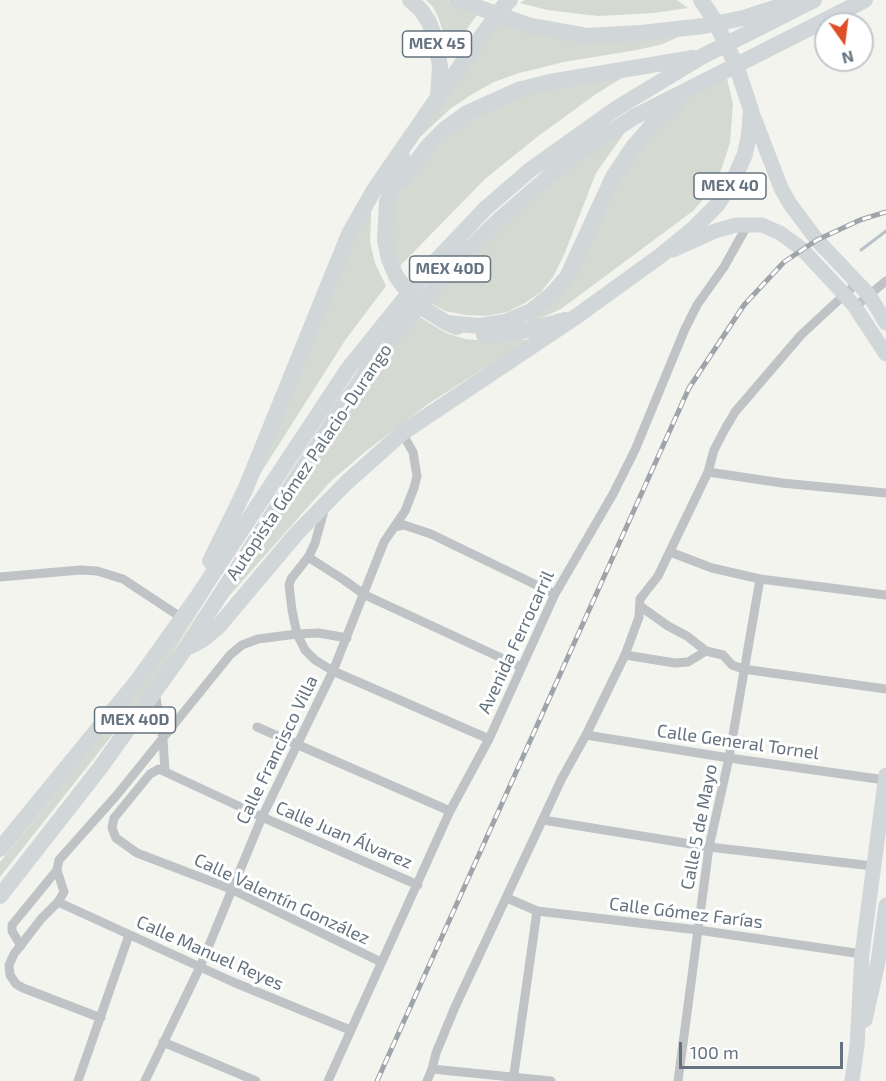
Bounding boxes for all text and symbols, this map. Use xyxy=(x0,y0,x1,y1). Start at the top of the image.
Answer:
north arrow xyxy=(814,12,874,72)
road number: MEX 45 xyxy=(402,31,472,57)
text: N xyxy=(840,47,856,69)
road number: MEX 40 xyxy=(694,173,766,199)
road number: MEX 40D xyxy=(410,256,490,282)
street label: Autopista Gómez Palacio-Durango xyxy=(222,340,396,584)
street label: Avenida Ferrocarril xyxy=(473,567,559,717)
street label: Calle Francisco Villa xyxy=(232,672,322,828)
road number: MEX 40D xyxy=(94,707,176,733)
street label: Calle General Tornel xyxy=(656,720,820,764)
street label: Calle 5 de Mayo xyxy=(676,762,722,892)
street label: Calle Juan Álvarez xyxy=(272,796,416,874)
street label: Calle Valentín González xyxy=(191,849,373,949)
street label: Calle Gómez Farías xyxy=(608,893,764,933)
street label: Calle Manuel Reyes xyxy=(133,911,287,995)
scale bar xyxy=(682,1030,846,1068)
text: 100 m xyxy=(690,1041,739,1063)

